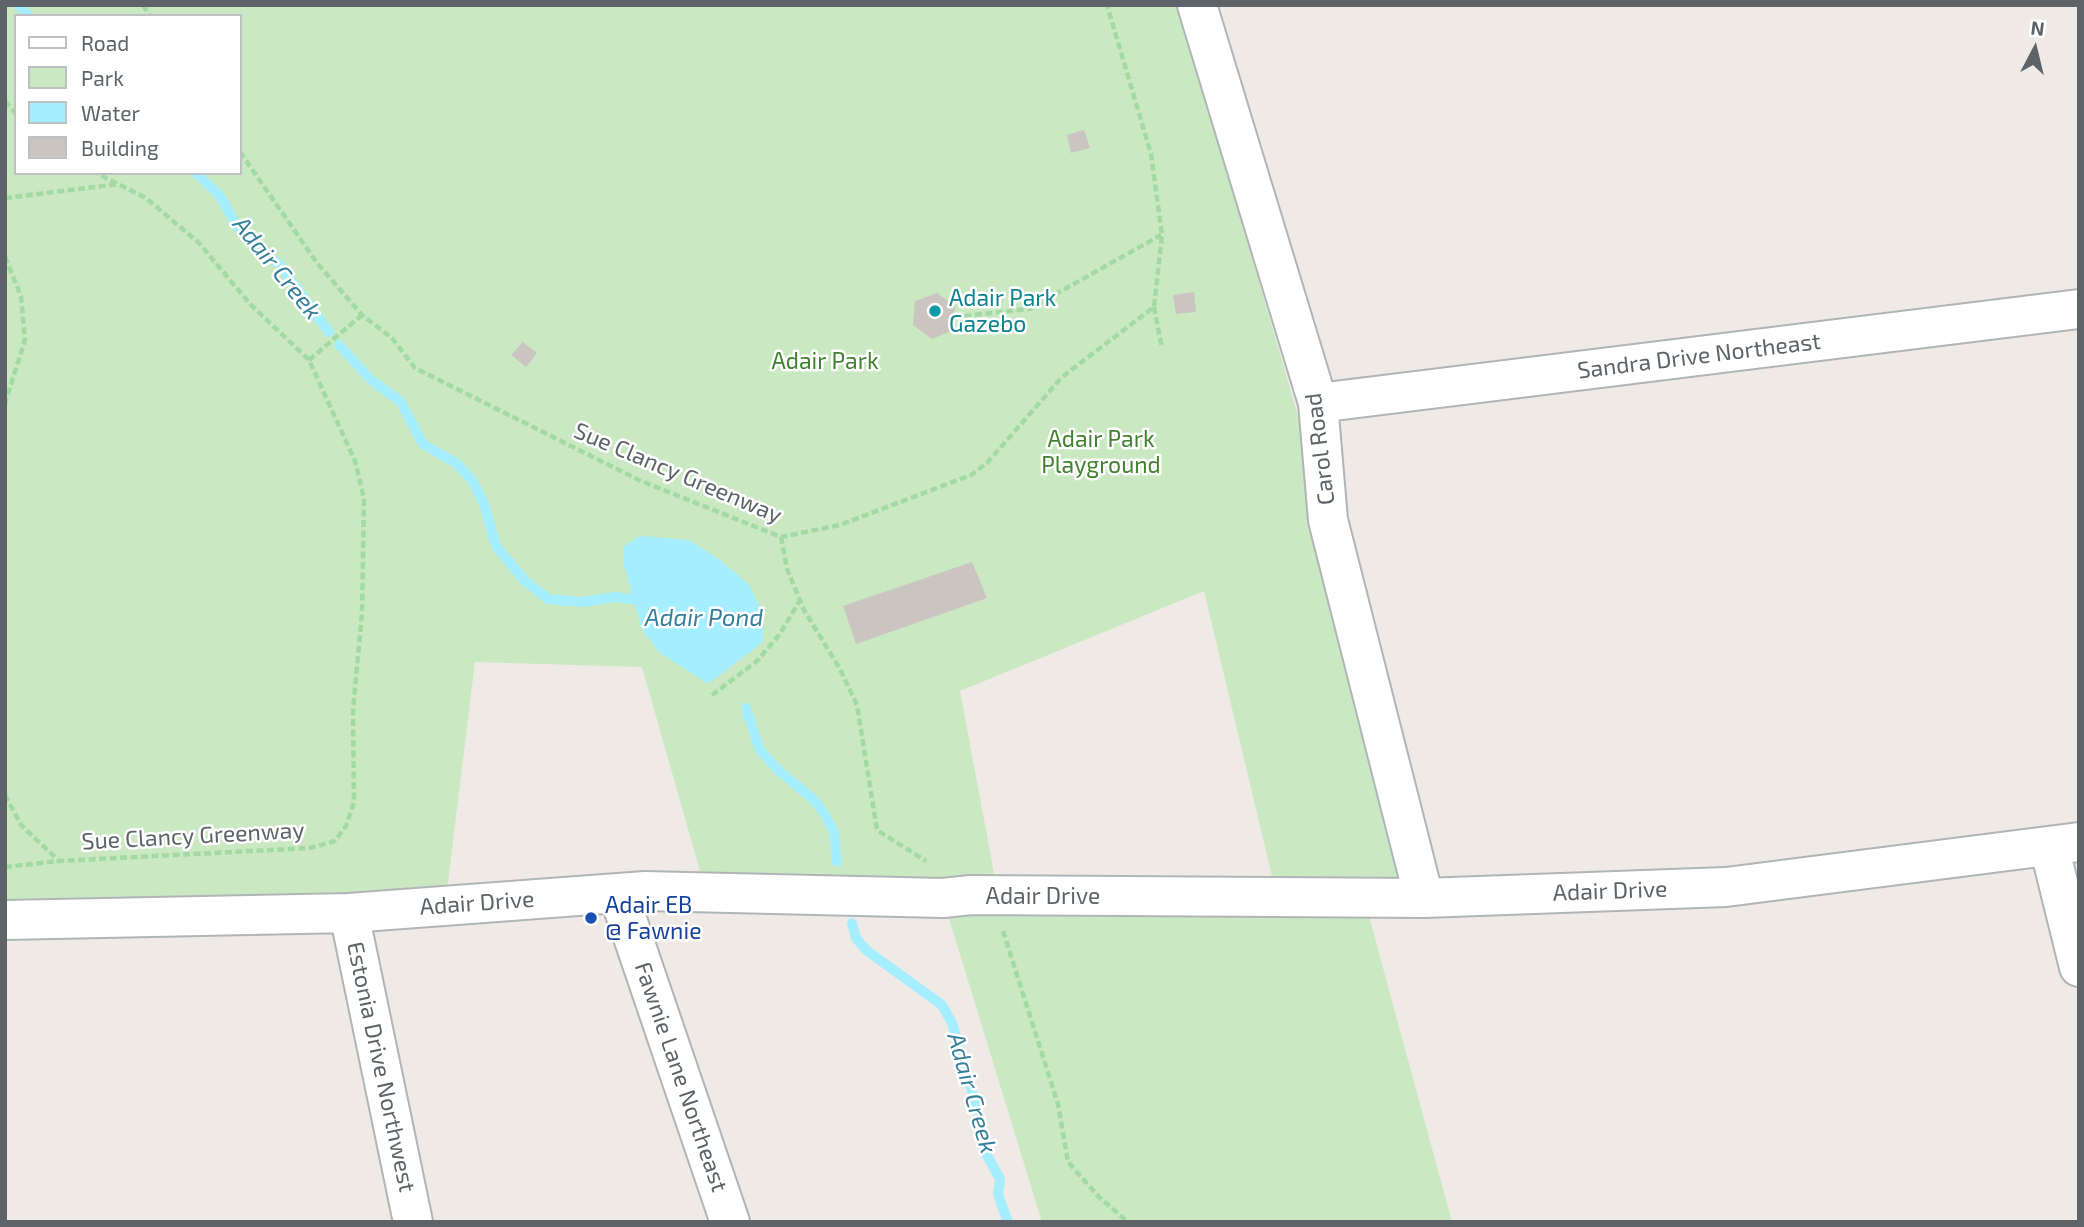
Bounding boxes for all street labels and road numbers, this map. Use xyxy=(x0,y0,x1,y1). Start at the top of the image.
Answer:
street label: Sandra Drive Northeast xyxy=(1576,327,1822,385)
street label: Carol Road xyxy=(1299,391,1341,507)
street label: Sue Clancy Greenway xyxy=(570,417,786,529)
street label: Sue Clancy Greenway xyxy=(81,816,305,856)
street label: Adair Drive xyxy=(1552,875,1668,907)
street label: Adair Drive xyxy=(986,882,1100,910)
street label: Adair Drive xyxy=(419,885,535,921)
street label: Estonia Drive Northwest xyxy=(341,939,421,1195)
street label: Fawnie Lane Northeast xyxy=(629,958,733,1196)

